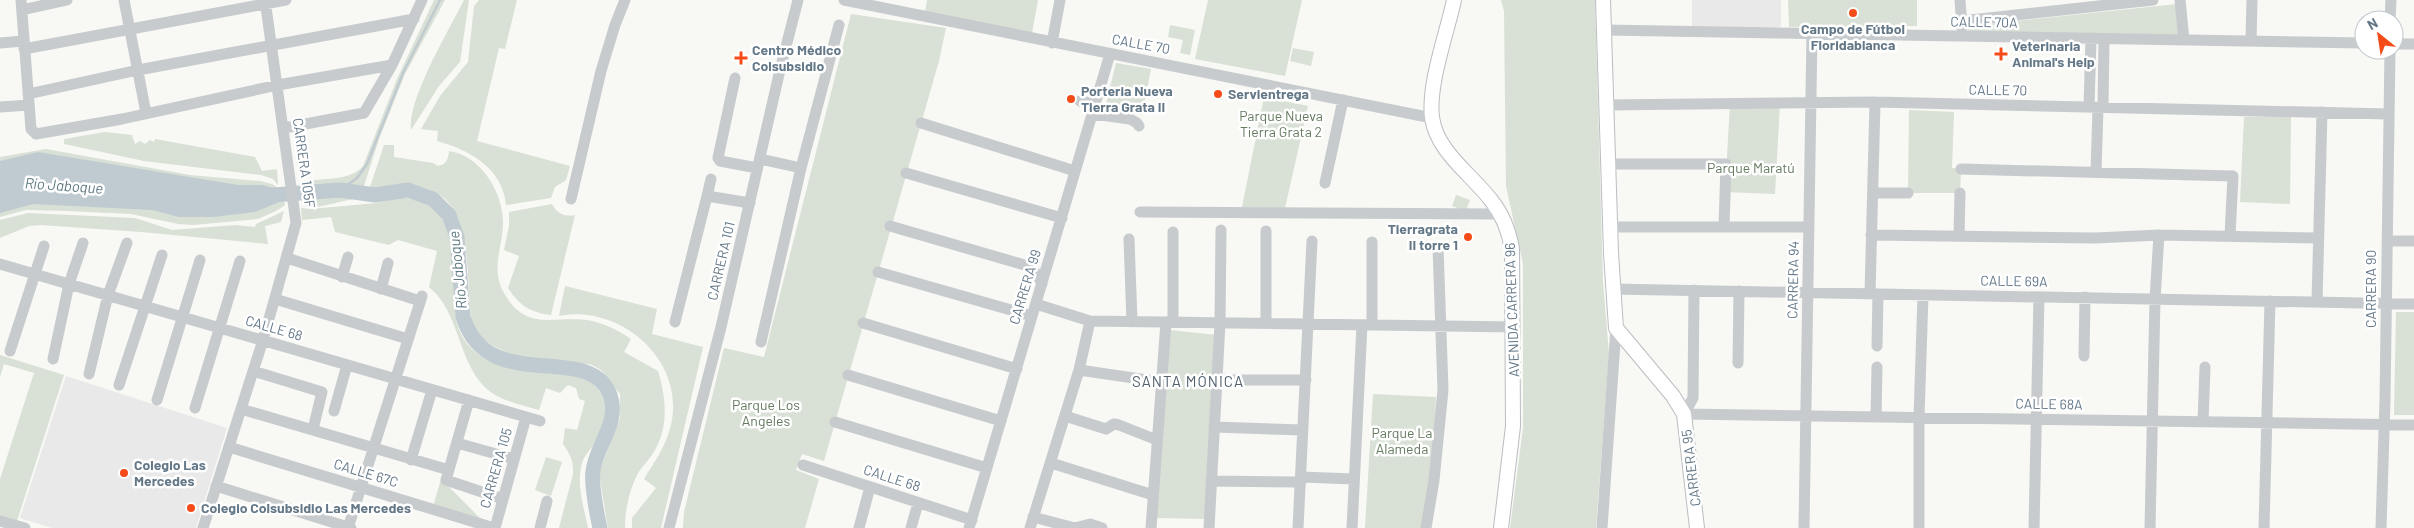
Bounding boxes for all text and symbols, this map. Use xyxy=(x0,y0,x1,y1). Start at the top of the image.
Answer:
marker: Campo de Fútbol Floridablanca xyxy=(1847,7,1859,19)
north arrow xyxy=(2354,10,2404,60)
street label: CALLE 70A xyxy=(1950,12,2018,31)
text: N xyxy=(2364,14,2381,33)
place label: Campo de Fútbol Floridablanca xyxy=(1801,20,1905,53)
street label: CALLE 70 xyxy=(1111,30,1171,57)
place label: Veterinaria Animal's Help xyxy=(2012,37,2095,70)
place label: Centro Médico Colsubsidio xyxy=(752,41,841,74)
marker: Veterinaria Animal's Help xyxy=(1994,47,2008,61)
marker: Centro Médico Colsubsidio xyxy=(734,51,748,65)
street label: CALLE 70 xyxy=(1969,80,2028,99)
place label: Porteria Nueva Tierra Grata II xyxy=(1081,82,1173,115)
place label: Servientrega xyxy=(1228,85,1309,102)
marker: Servientrega xyxy=(1212,88,1224,100)
marker: Porteria Nueva Tierra Grata II xyxy=(1065,93,1077,105)
park label: Parque Nueva Tierra Grata 2 xyxy=(1239,107,1323,140)
street label: CARRERA 105F xyxy=(290,117,319,209)
park label: Parque Maratú xyxy=(1707,159,1795,176)
water label: Río Jaboque xyxy=(24,173,104,197)
street label: CARRERA 101 xyxy=(703,220,738,302)
place label: Tierragrata II torre 1 xyxy=(1388,220,1458,253)
water label: Río Jaboque xyxy=(444,230,470,310)
marker: Tierragrata II torre 1 xyxy=(1462,231,1474,243)
street label: CARRERA 94 xyxy=(1783,241,1802,319)
street label: AVENIDA CARRERA 96 xyxy=(1501,242,1522,378)
street label: CARRERA 99 xyxy=(1005,247,1044,326)
street label: CARRERA 90 xyxy=(2362,250,2379,328)
street label: CALLE 69A xyxy=(1980,271,2048,290)
street label: CALLE 68 xyxy=(244,311,305,344)
district label: SANTA MÓNICA xyxy=(1132,372,1244,390)
street label: CALLE 68A xyxy=(2015,394,2083,413)
park label: Parque Los Angeles xyxy=(732,396,800,429)
park label: Parque La Alameda xyxy=(1372,424,1432,457)
street label: CARRERA 105 xyxy=(476,426,515,510)
street label: CARRERA 95 xyxy=(1677,429,1704,508)
street label: CALLE 67C xyxy=(332,455,400,490)
place label: Colegio Las Mercedes xyxy=(134,456,206,489)
street label: CALLE 68 xyxy=(862,460,923,495)
marker: Colegio Las Mercedes xyxy=(118,467,130,479)
place label: Colegio Colsubsidio Las Mercedes xyxy=(201,499,411,516)
marker: Colegio Colsubsidio Las Mercedes xyxy=(185,502,197,514)

